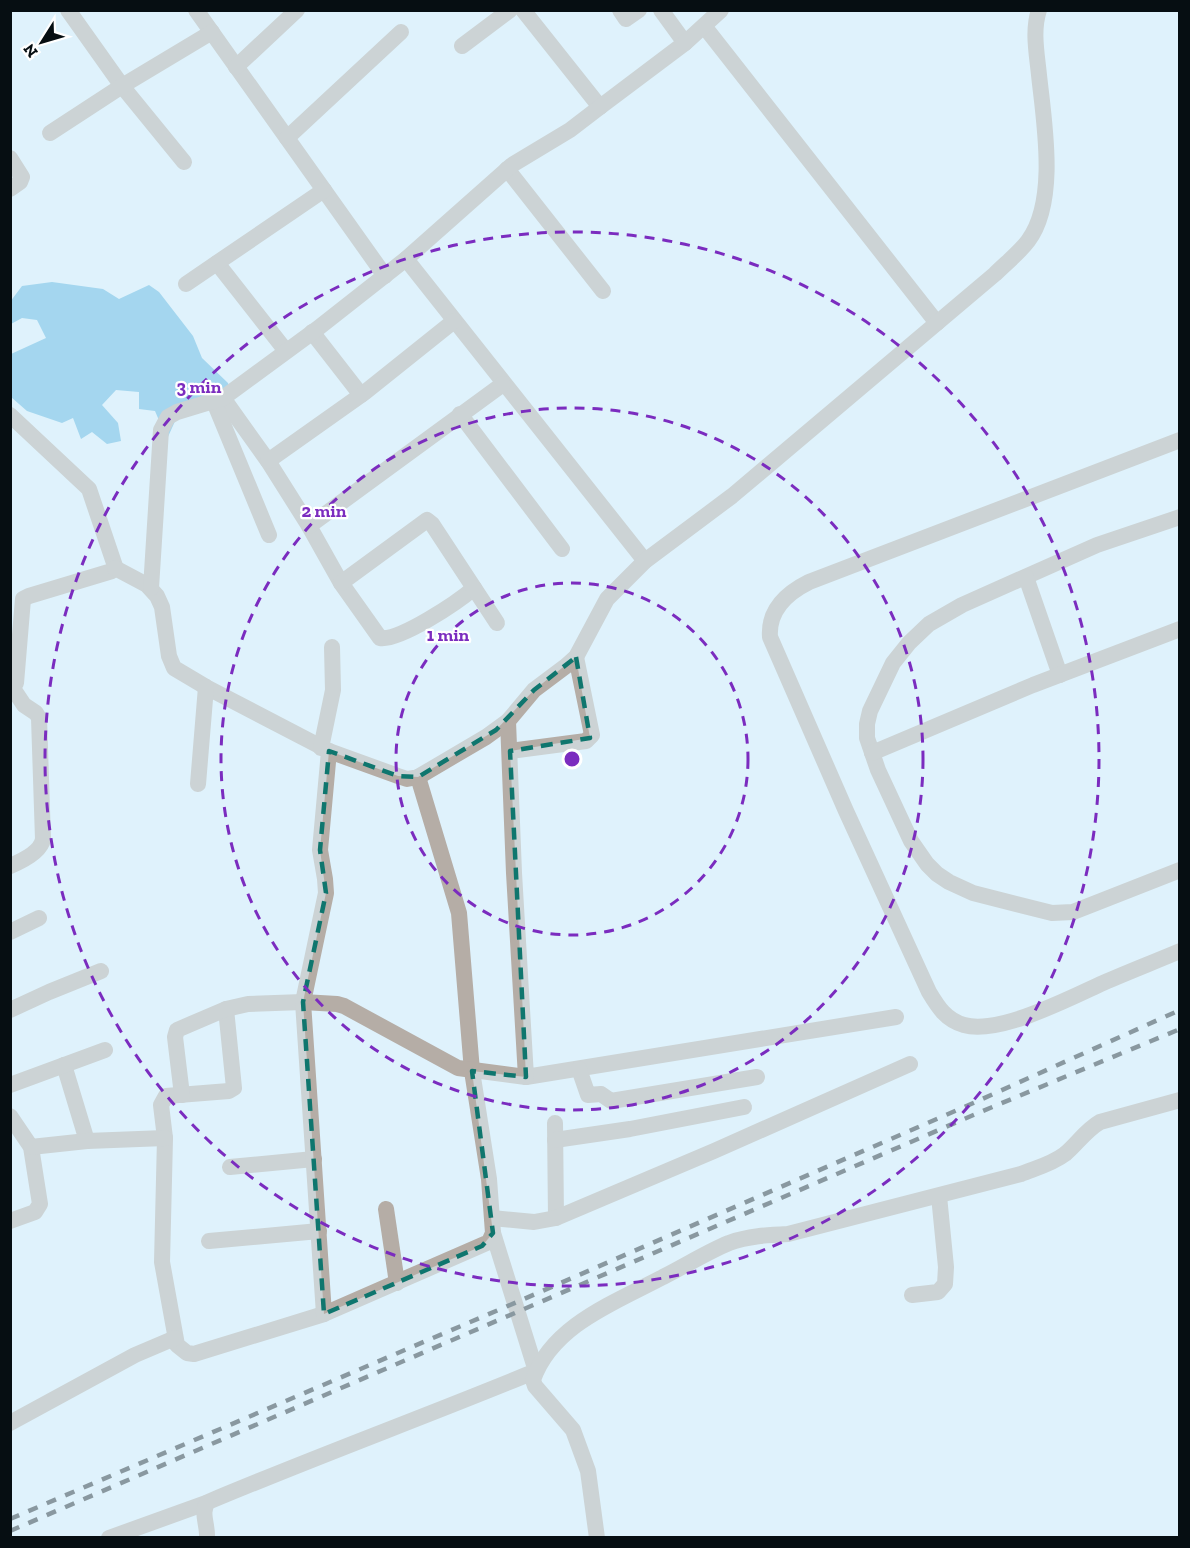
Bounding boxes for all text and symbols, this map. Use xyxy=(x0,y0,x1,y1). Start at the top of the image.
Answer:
north arrow xyxy=(12,12,72,72)
text: N xyxy=(19,40,42,61)
text: 3 min xyxy=(177,376,222,398)
text: 2 min xyxy=(302,500,347,522)
text: 1 min xyxy=(427,624,470,646)
centre of rings xyxy=(562,749,582,769)

